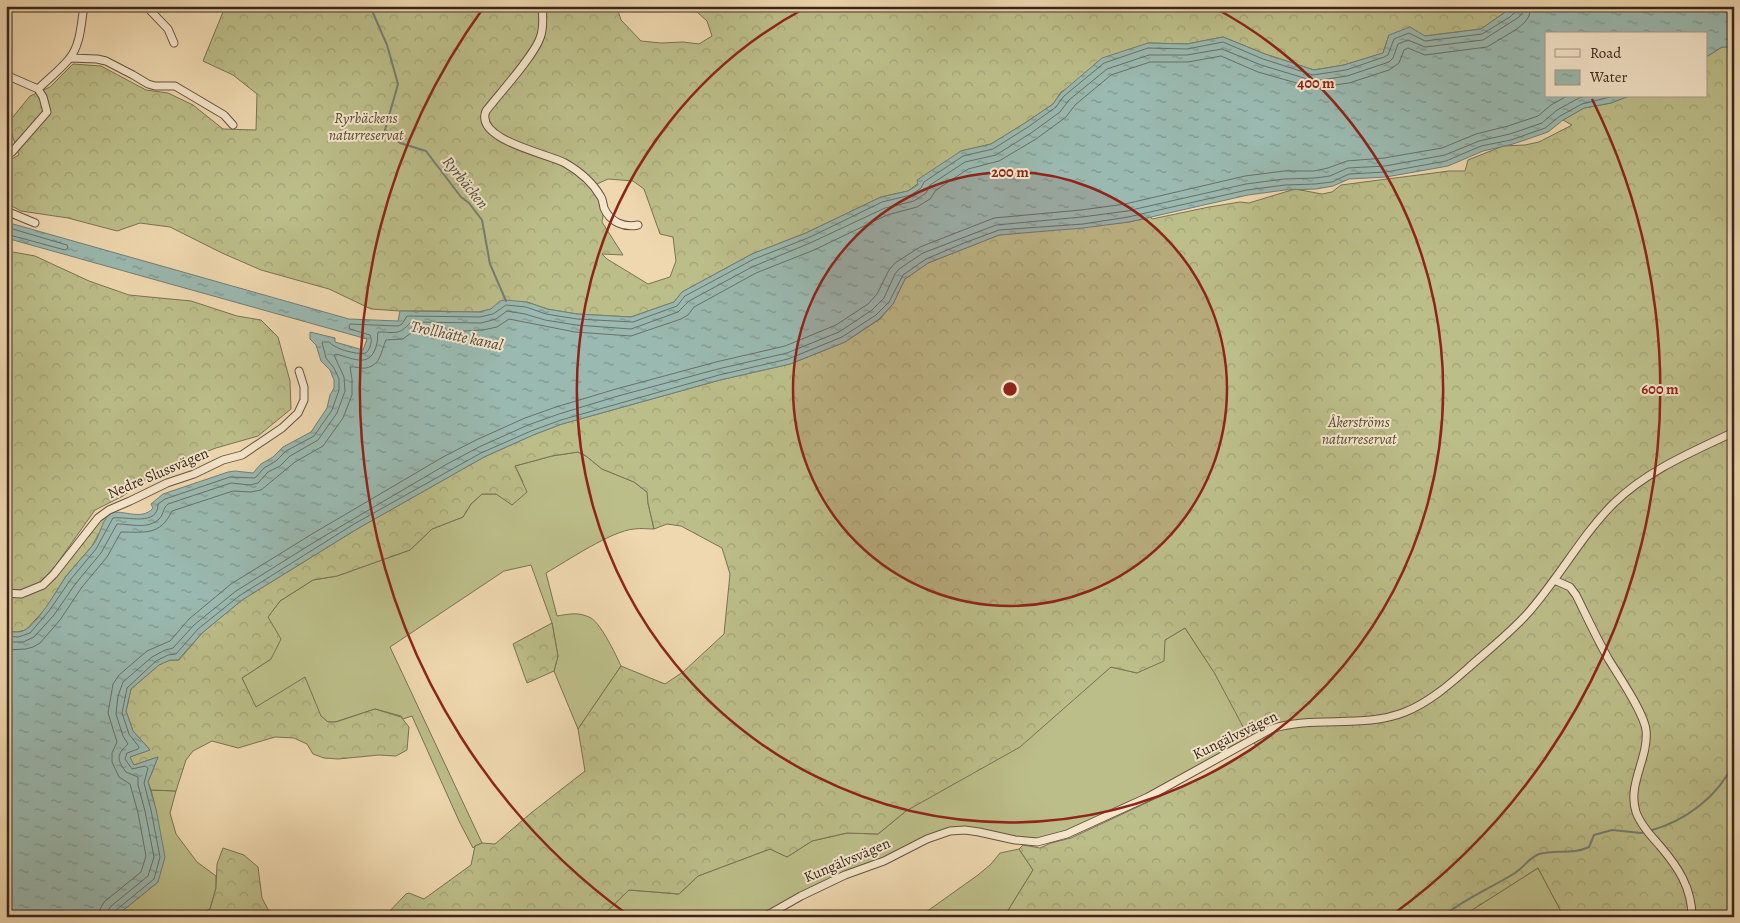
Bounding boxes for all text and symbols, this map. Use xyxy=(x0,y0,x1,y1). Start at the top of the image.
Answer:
legend xyxy=(1545,32,1708,98)
text: Road xyxy=(1590,43,1622,63)
text: Water xyxy=(1589,67,1627,87)
text: 400 m xyxy=(1297,73,1335,93)
park label: Ryrbäckens naturreservat xyxy=(329,108,404,145)
water label: Ryrbäcken xyxy=(437,152,493,214)
text: 200 m xyxy=(991,162,1029,182)
water label: Trollhätte kanal xyxy=(409,315,505,356)
text: 600 m xyxy=(1641,379,1679,399)
centre of rings xyxy=(1001,380,1019,398)
park label: Åkerströms naturreservat xyxy=(1322,412,1397,449)
street label: Nedre Slussvägen xyxy=(104,443,212,503)
street label: Kungälvsvägen xyxy=(1189,706,1281,764)
street label: Kungälvsvägen xyxy=(801,833,893,887)

